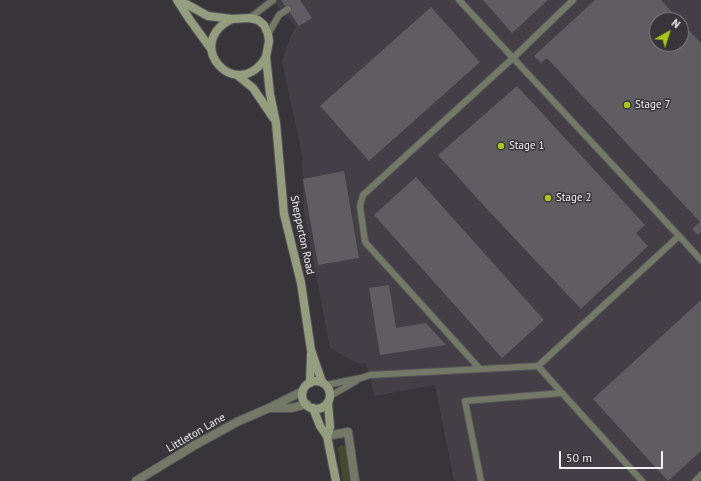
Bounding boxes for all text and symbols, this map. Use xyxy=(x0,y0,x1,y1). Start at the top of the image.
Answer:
north arrow xyxy=(649,12,689,52)
text: N xyxy=(669,16,683,31)
place label: Stage 7 xyxy=(635,98,670,112)
marker: Stage 7 xyxy=(622,100,632,110)
place label: Stage 1 xyxy=(509,139,544,153)
marker: Stage 1 xyxy=(496,141,506,151)
place label: Stage 2 xyxy=(556,191,591,205)
marker: Stage 2 xyxy=(543,193,553,203)
street label: Shepperton Road xyxy=(287,194,317,276)
street label: Littleton Lane xyxy=(164,411,228,455)
scale bar xyxy=(561,443,665,469)
text: 50 m xyxy=(566,450,592,465)

